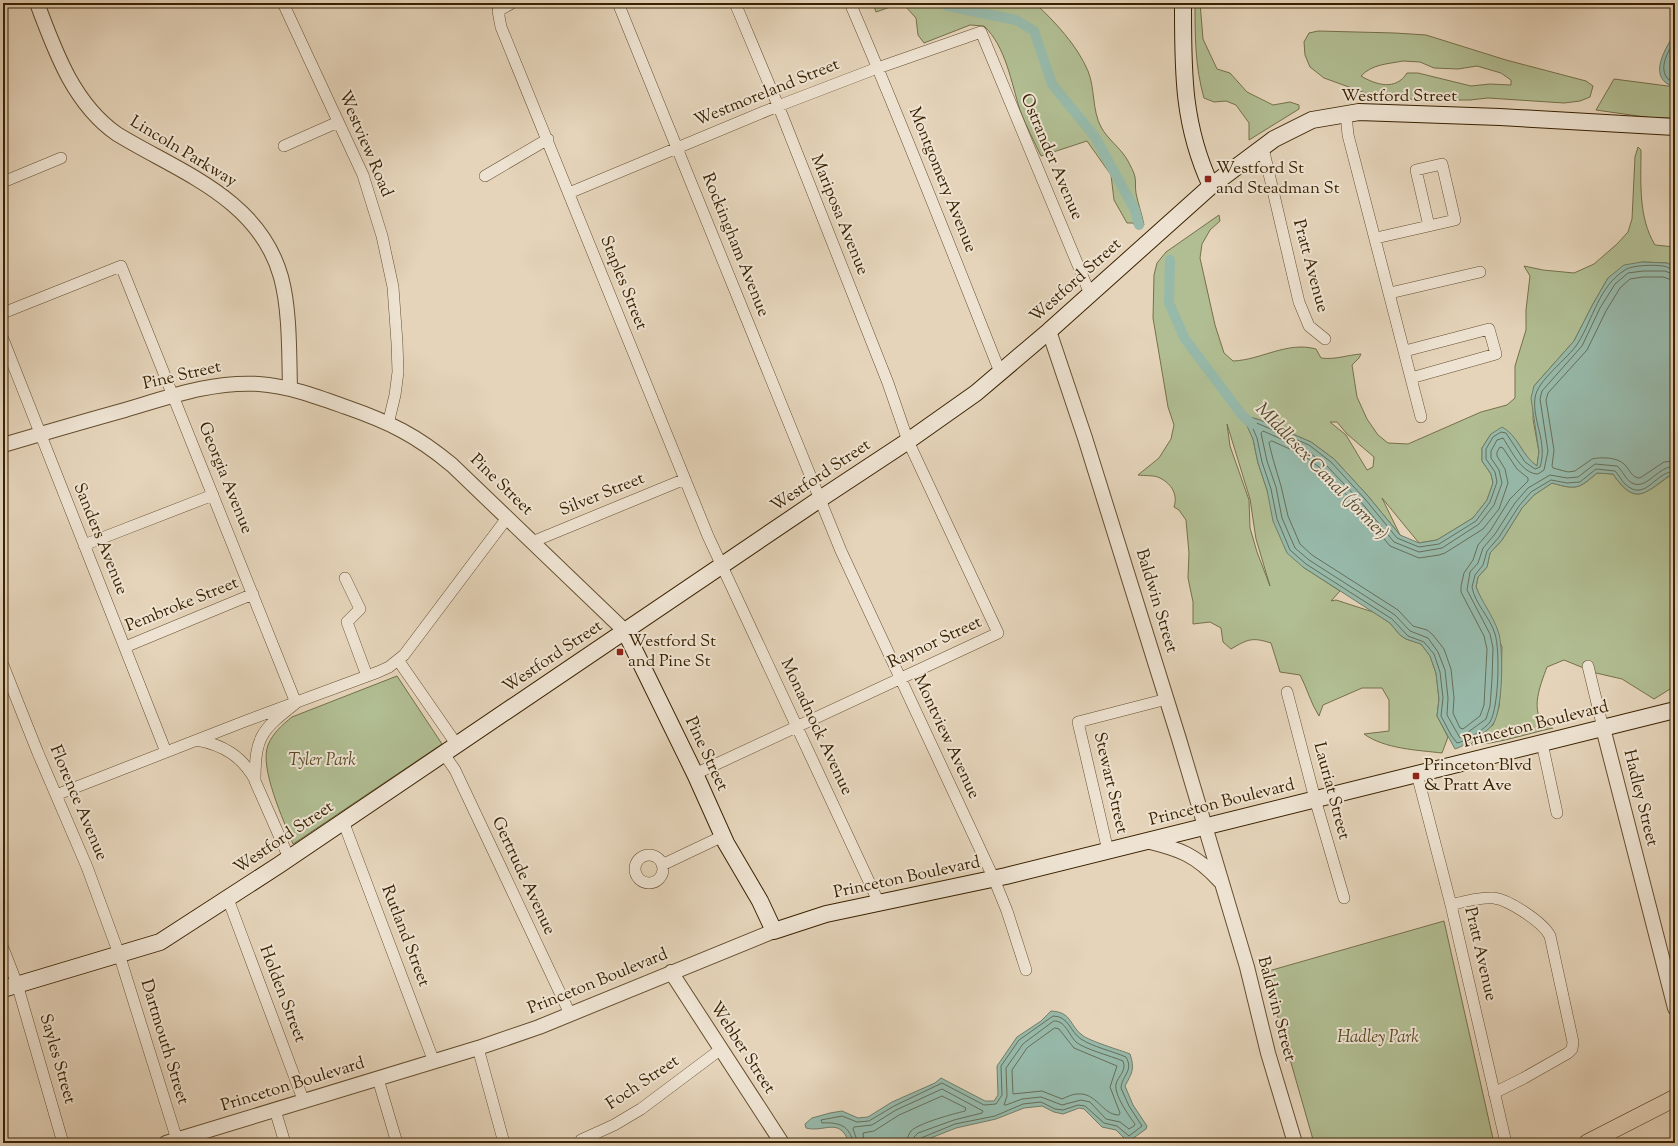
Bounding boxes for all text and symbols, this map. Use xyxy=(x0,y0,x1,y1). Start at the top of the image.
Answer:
street label: Westmoreland Street xyxy=(691,53,843,133)
street label: Westford Street xyxy=(1341,85,1457,109)
street label: Westview Road xyxy=(332,87,398,201)
street label: Ostrander Avenue xyxy=(1014,90,1088,224)
street label: Montgomery Avenue xyxy=(902,104,982,256)
street label: Lincoln Parkway xyxy=(125,110,242,194)
street label: Mariposa Avenue xyxy=(804,151,874,279)
place label: Westford St and Steadman St xyxy=(1216,157,1340,201)
street label: Rockingham Avenue xyxy=(695,169,775,321)
marker: Westford St and Steadman St xyxy=(1203,174,1213,184)
street label: Pratt Avenue xyxy=(1286,217,1334,315)
street label: Staples Street xyxy=(593,232,653,334)
street label: Westford Street xyxy=(1025,233,1127,329)
street label: Pine Street xyxy=(141,355,224,397)
water label: MIddlesex Canal (former) xyxy=(1248,398,1394,546)
street label: Georgia Avenue xyxy=(192,418,258,538)
street label: Westford Street xyxy=(766,434,876,518)
street label: Pine Street xyxy=(464,449,538,521)
street label: Silver Street xyxy=(556,467,648,523)
street label: Sanders Avenue xyxy=(67,479,133,599)
street label: Baldwin Street xyxy=(1129,546,1183,656)
street label: Pembroke Street xyxy=(122,571,242,639)
street label: Raynor Street xyxy=(884,611,986,675)
street label: Westford Street xyxy=(498,615,608,699)
place label: Westford St and Pine St xyxy=(628,630,716,674)
marker: Westford St and Pine St xyxy=(615,647,625,657)
street label: Monadnock Avenue xyxy=(774,655,858,799)
street label: Montview Avenue xyxy=(907,671,985,803)
street label: Princeton Boulevard xyxy=(1461,695,1612,755)
street label: Pine Street xyxy=(678,713,734,795)
street label: Stewart Street xyxy=(1087,730,1133,836)
street label: Lauriat Street xyxy=(1306,740,1356,843)
street label: Florence Avenue xyxy=(43,741,113,865)
street label: Hadley Street xyxy=(1616,747,1664,849)
park label: Tyler Park xyxy=(288,749,356,773)
place label: Princeton Blvd & Pratt Ave xyxy=(1424,754,1532,798)
marker: Princeton Blvd & Pratt Ave xyxy=(1411,771,1421,781)
street label: Princeton Boulevard xyxy=(1147,773,1298,833)
street label: Westford Street xyxy=(229,796,339,880)
street label: Gertrude Avenue xyxy=(485,813,561,939)
street label: Princeton Boulevard xyxy=(832,851,983,905)
street label: Rutland Street xyxy=(375,882,435,990)
street label: Pratt Avenue xyxy=(1458,905,1502,1003)
street label: Holden Street xyxy=(252,942,312,1046)
street label: Princeton Boulevard xyxy=(524,943,672,1021)
street label: Baldwin Street xyxy=(1250,954,1302,1064)
street label: Dartmouth Street xyxy=(134,977,194,1108)
street label: Webber Street xyxy=(703,997,781,1099)
street label: Sayles Street xyxy=(33,1011,81,1107)
park label: Hadley Park xyxy=(1337,1026,1419,1050)
street label: Foch Street xyxy=(602,1050,684,1116)
street label: Princeton Boulevard xyxy=(218,1052,368,1118)

